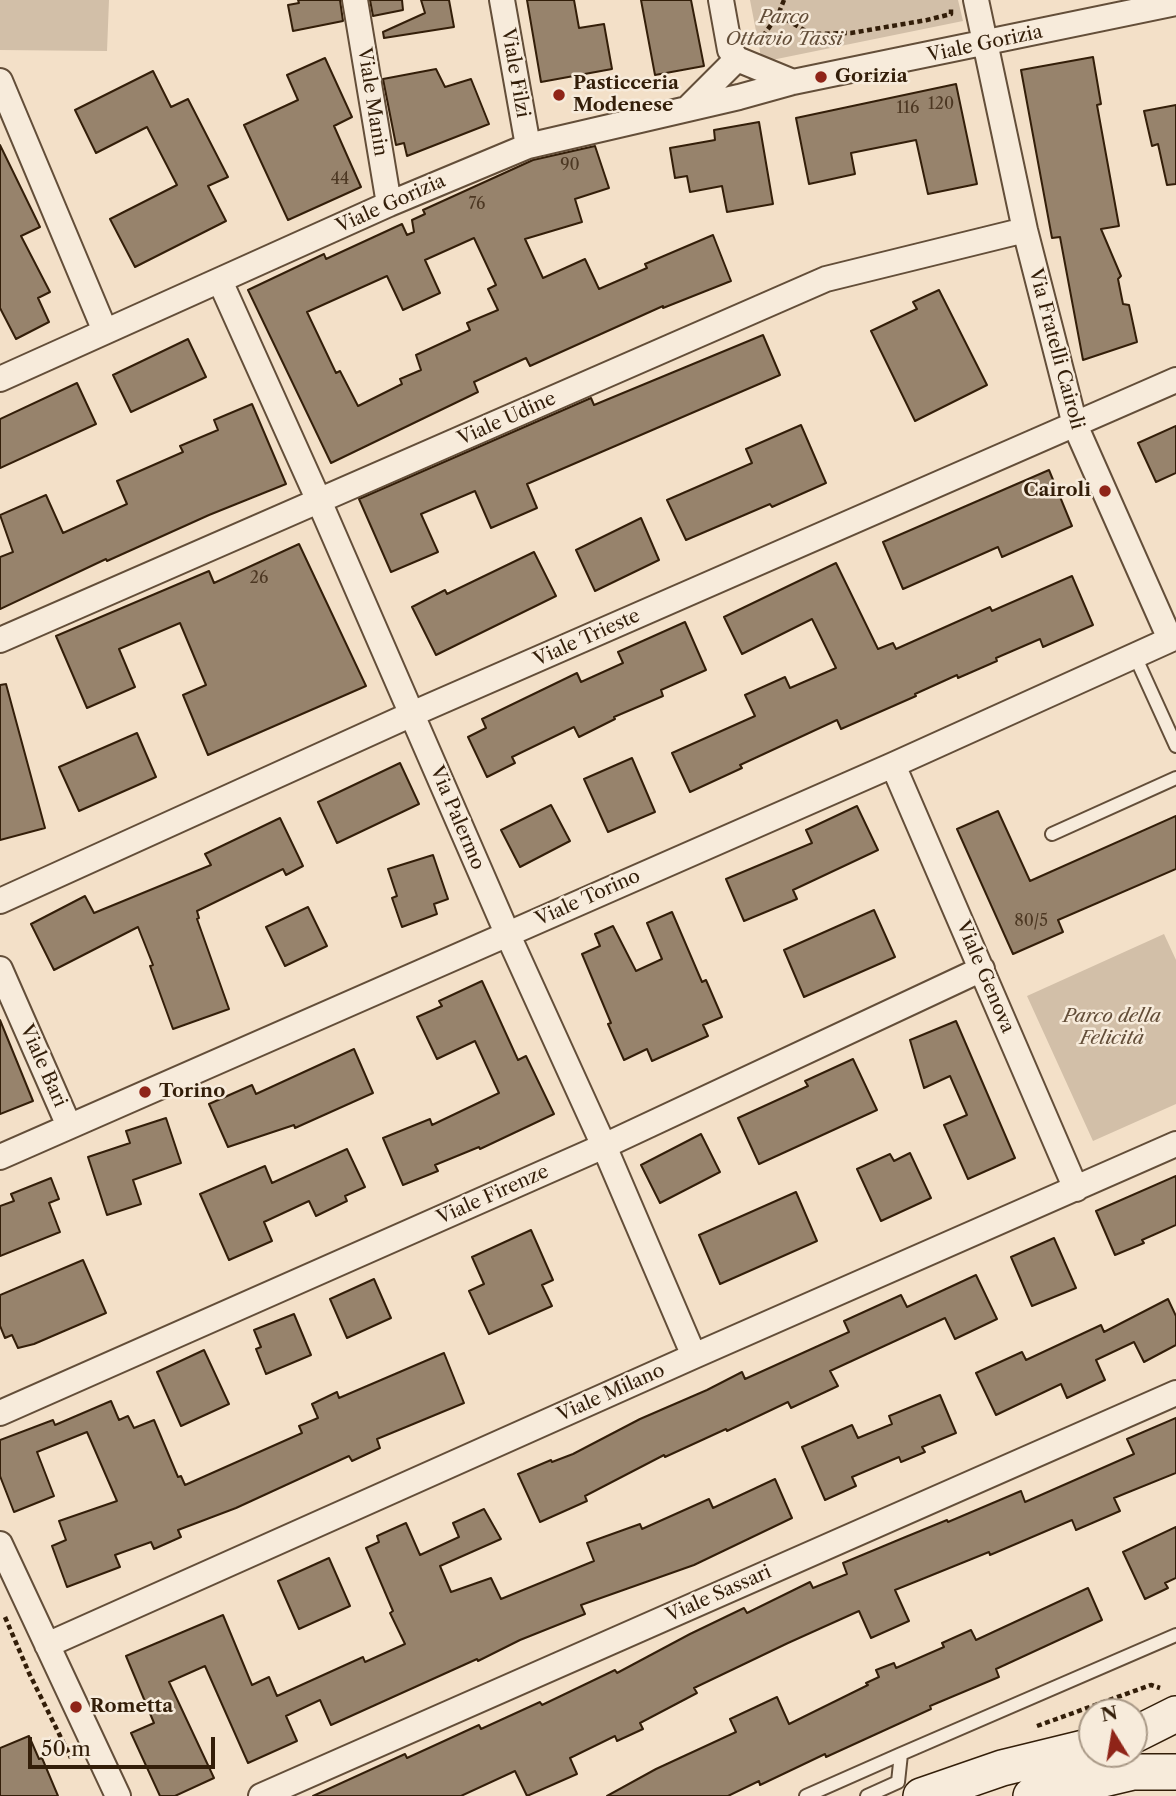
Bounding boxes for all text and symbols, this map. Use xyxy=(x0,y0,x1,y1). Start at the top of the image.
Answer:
park label: Parco Ottavio Tassi xyxy=(725,7,843,51)
street label: Viale Gorizia xyxy=(925,21,1045,67)
street label: Viale Filzi xyxy=(496,27,534,119)
street label: Viale Manin xyxy=(352,46,392,158)
place label: Gorizia xyxy=(835,66,908,88)
marker: Gorizia xyxy=(813,69,829,85)
place label: Pasticceria Modenese xyxy=(573,73,679,117)
marker: Pasticceria Modenese xyxy=(551,87,567,103)
house number: 120 xyxy=(928,94,954,114)
house number: 116 xyxy=(897,98,919,118)
house number: 90 xyxy=(560,155,580,175)
house number: 44 xyxy=(331,169,349,189)
street label: Viale Gorizia xyxy=(333,170,449,238)
house number: 76 xyxy=(469,194,485,214)
street label: Via Fratelli Cairoli xyxy=(1024,266,1088,432)
street label: Viale Udine xyxy=(454,387,560,451)
place label: Cairoli xyxy=(1023,480,1091,502)
marker: Cairoli xyxy=(1097,483,1113,499)
house number: 26 xyxy=(250,568,268,588)
street label: Viale Trieste xyxy=(530,604,644,672)
street label: Via Palermo xyxy=(425,763,489,873)
street label: Viale Torino xyxy=(532,865,644,931)
house number: 80/5 xyxy=(1014,911,1048,931)
street label: Viale Genova xyxy=(951,918,1019,1036)
park label: Parco della Felicità xyxy=(1063,1006,1161,1050)
street label: Viale Bari xyxy=(15,1021,71,1111)
place label: Torino xyxy=(159,1081,225,1103)
marker: Torino xyxy=(137,1084,153,1100)
street label: Viale Firenze xyxy=(434,1160,552,1230)
street label: Viale Milano xyxy=(554,1359,668,1427)
street label: Viale Sassari xyxy=(663,1561,775,1627)
place label: Rometta xyxy=(90,1696,173,1718)
north arrow xyxy=(1078,1698,1148,1768)
marker: Rometta xyxy=(68,1699,84,1715)
text: N xyxy=(1099,1701,1120,1727)
scale bar xyxy=(32,1722,219,1766)
text: 50 m xyxy=(41,1736,91,1761)

